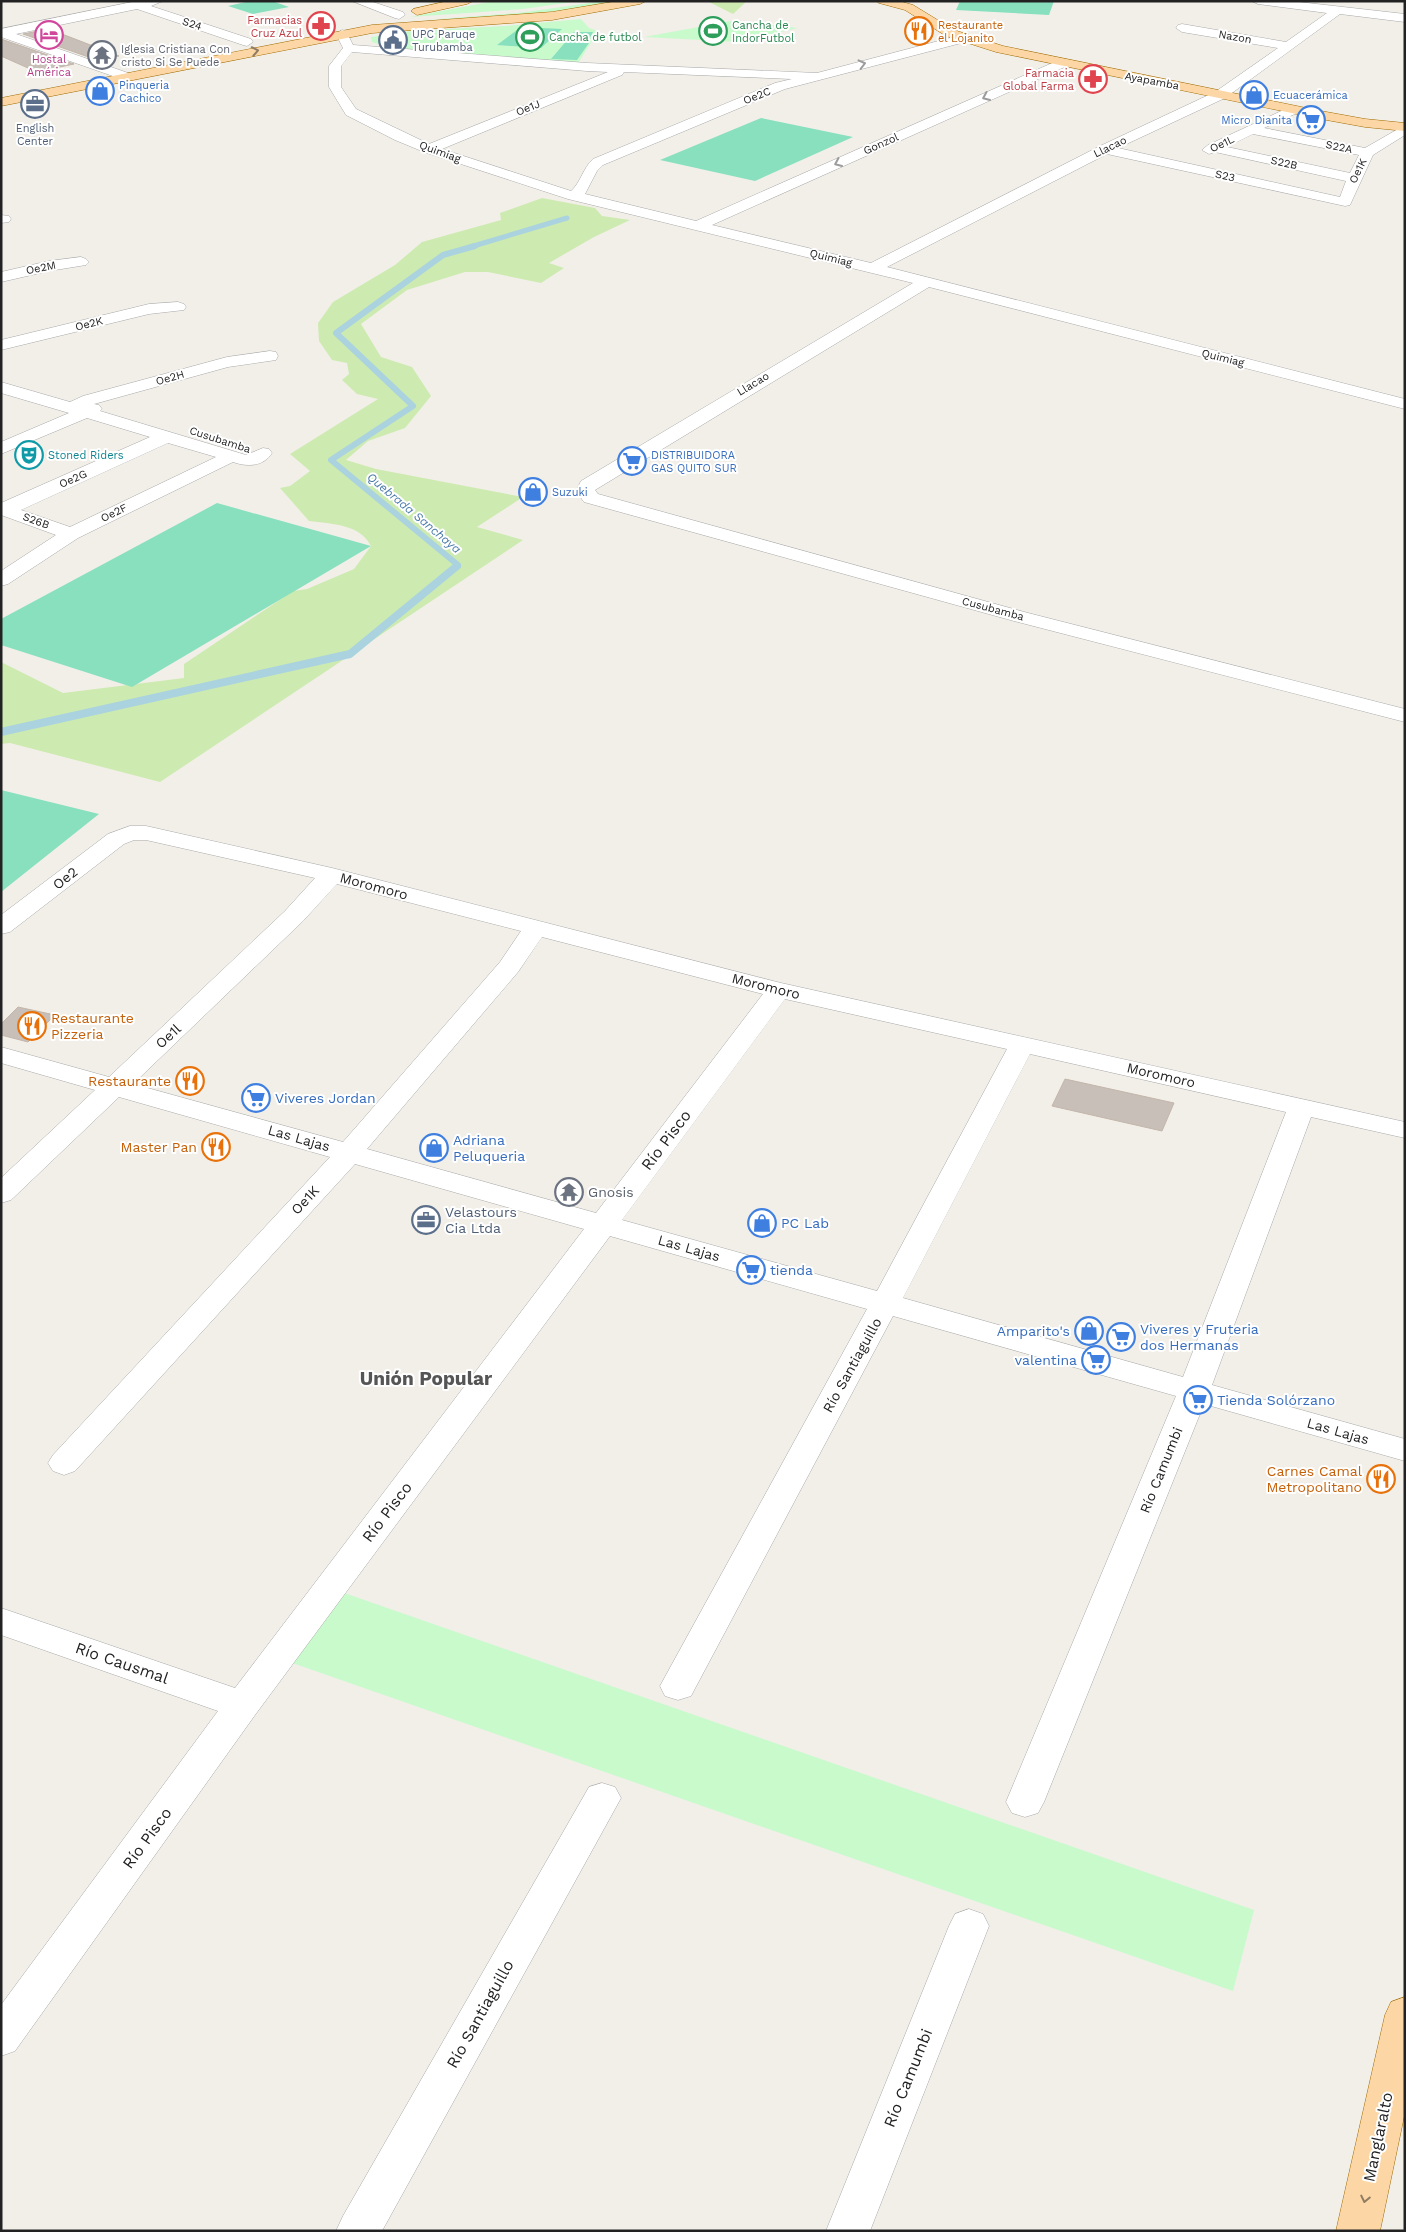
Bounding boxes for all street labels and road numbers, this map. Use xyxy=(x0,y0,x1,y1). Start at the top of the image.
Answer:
street label: S24 xyxy=(181,15,204,33)
street label: Nazon xyxy=(1217,28,1253,46)
street label: Ayapamba xyxy=(1124,69,1180,93)
street label: Oe2C xyxy=(741,84,773,107)
street label: Oe1J xyxy=(514,97,542,119)
street label: Gonzol xyxy=(861,130,901,157)
street label: Llacao xyxy=(1091,133,1129,161)
street label: Oe1L xyxy=(1208,133,1237,155)
street label: Quimiag xyxy=(417,138,463,166)
street label: S22A xyxy=(1324,138,1354,156)
street label: S22B xyxy=(1269,154,1299,172)
street label: Oe1K xyxy=(1346,156,1370,186)
street label: S23 xyxy=(1214,168,1236,184)
street label: Quimiag xyxy=(808,246,854,270)
street label: Oe2M xyxy=(25,259,57,277)
street label: Oe2K xyxy=(74,314,104,334)
street label: Quimiag xyxy=(1200,346,1246,370)
street label: Oe2H xyxy=(154,368,186,388)
street label: Llacao xyxy=(735,369,771,399)
street label: Cusubamba xyxy=(188,424,252,456)
street label: Oe2G xyxy=(57,467,89,491)
street label: Oe2F xyxy=(99,501,130,525)
street label: S26B xyxy=(21,510,51,532)
street label: Cusubamba xyxy=(961,594,1025,624)
street label: Oe2 xyxy=(50,863,80,893)
street label: Moromoro xyxy=(338,869,410,903)
street label: Moromoro xyxy=(730,970,802,1002)
street label: Oe1l xyxy=(152,1020,184,1052)
street label: Moromoro xyxy=(1125,1059,1197,1091)
street label: Río Pisco xyxy=(637,1106,695,1174)
street label: Las Lajas xyxy=(266,1122,332,1154)
street label: Oe1K xyxy=(288,1182,322,1218)
street label: Las Lajas xyxy=(656,1232,722,1264)
street label: Río Santiaguillo xyxy=(819,1315,885,1415)
street label: Las Lajas xyxy=(1305,1415,1371,1447)
street label: Río Camumbi xyxy=(1136,1425,1186,1515)
street label: Río Pisco xyxy=(358,1478,416,1546)
street label: Río Causmal xyxy=(73,1638,171,1688)
street label: Río Pisco xyxy=(118,1804,176,1872)
street label: Río Santiaguillo xyxy=(442,1957,518,2071)
street label: Río Camumbi xyxy=(880,2026,936,2130)
street label: Manglaralto xyxy=(1359,2090,1397,2184)

